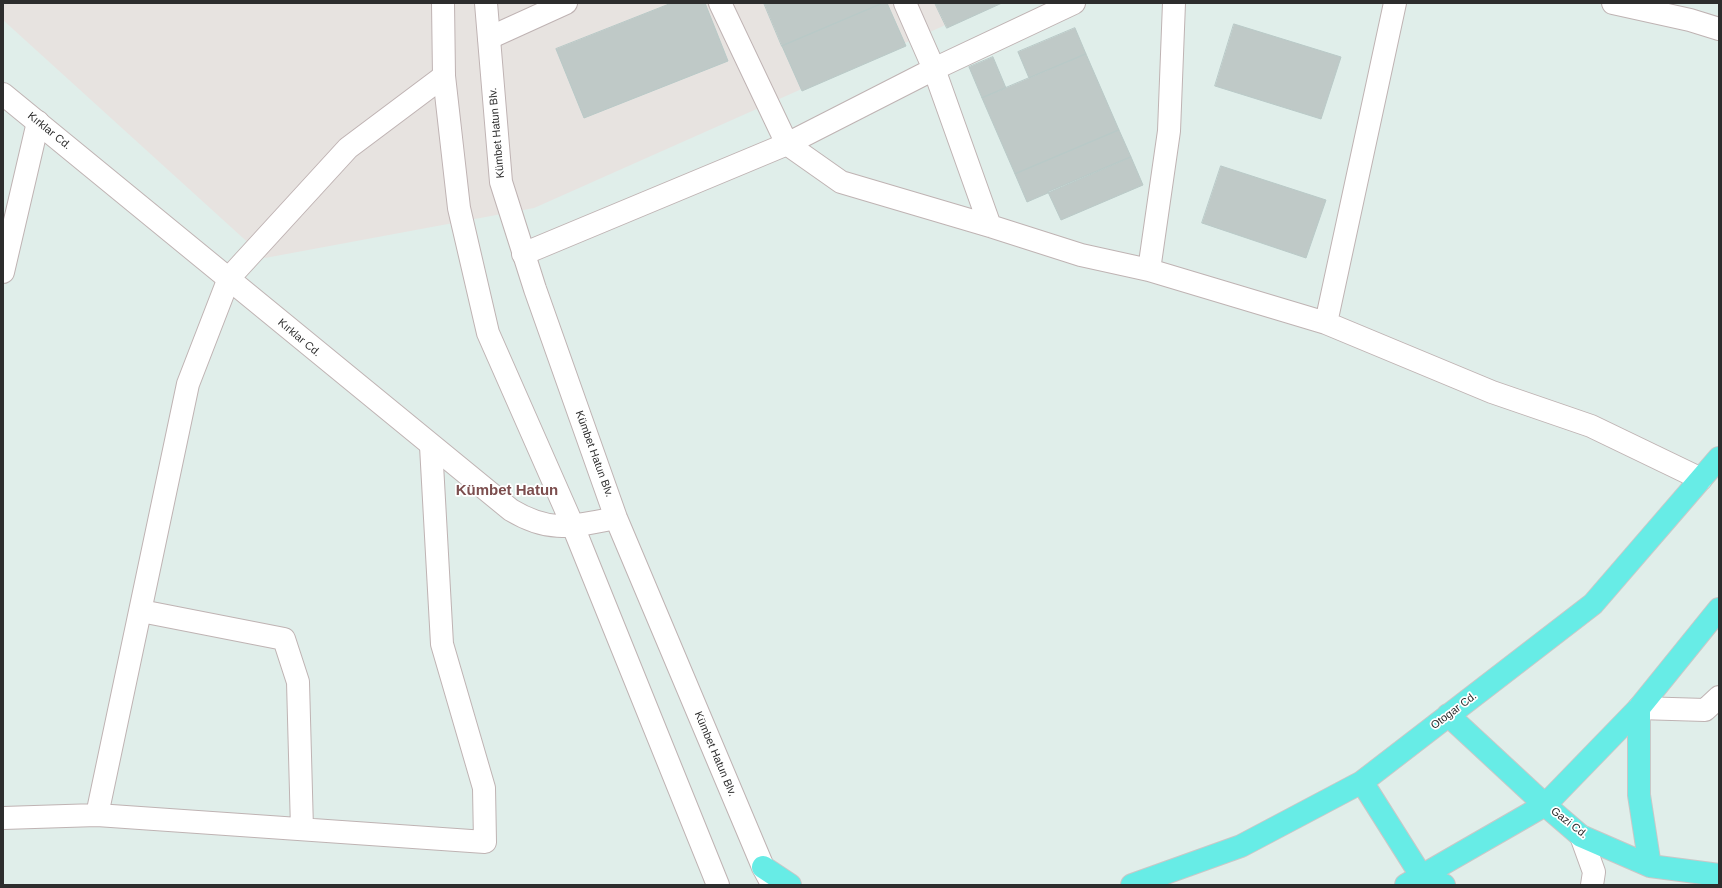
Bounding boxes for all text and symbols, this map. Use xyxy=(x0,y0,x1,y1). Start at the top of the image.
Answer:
street label: Kümbet Hatun Blv. xyxy=(486,87,508,179)
street label: Kırklar Cd. xyxy=(25,110,73,152)
street label: Kırklar Cd. xyxy=(275,316,323,360)
street label: Kümbet Hatun Blv. xyxy=(572,409,616,499)
district label: Kümbet Hatun xyxy=(456,482,558,500)
street label: Otogar Cd. xyxy=(1429,690,1479,732)
street label: Kümbet Hatun Blv. xyxy=(691,710,739,798)
street label: Gazi Cd. xyxy=(1548,805,1590,841)

